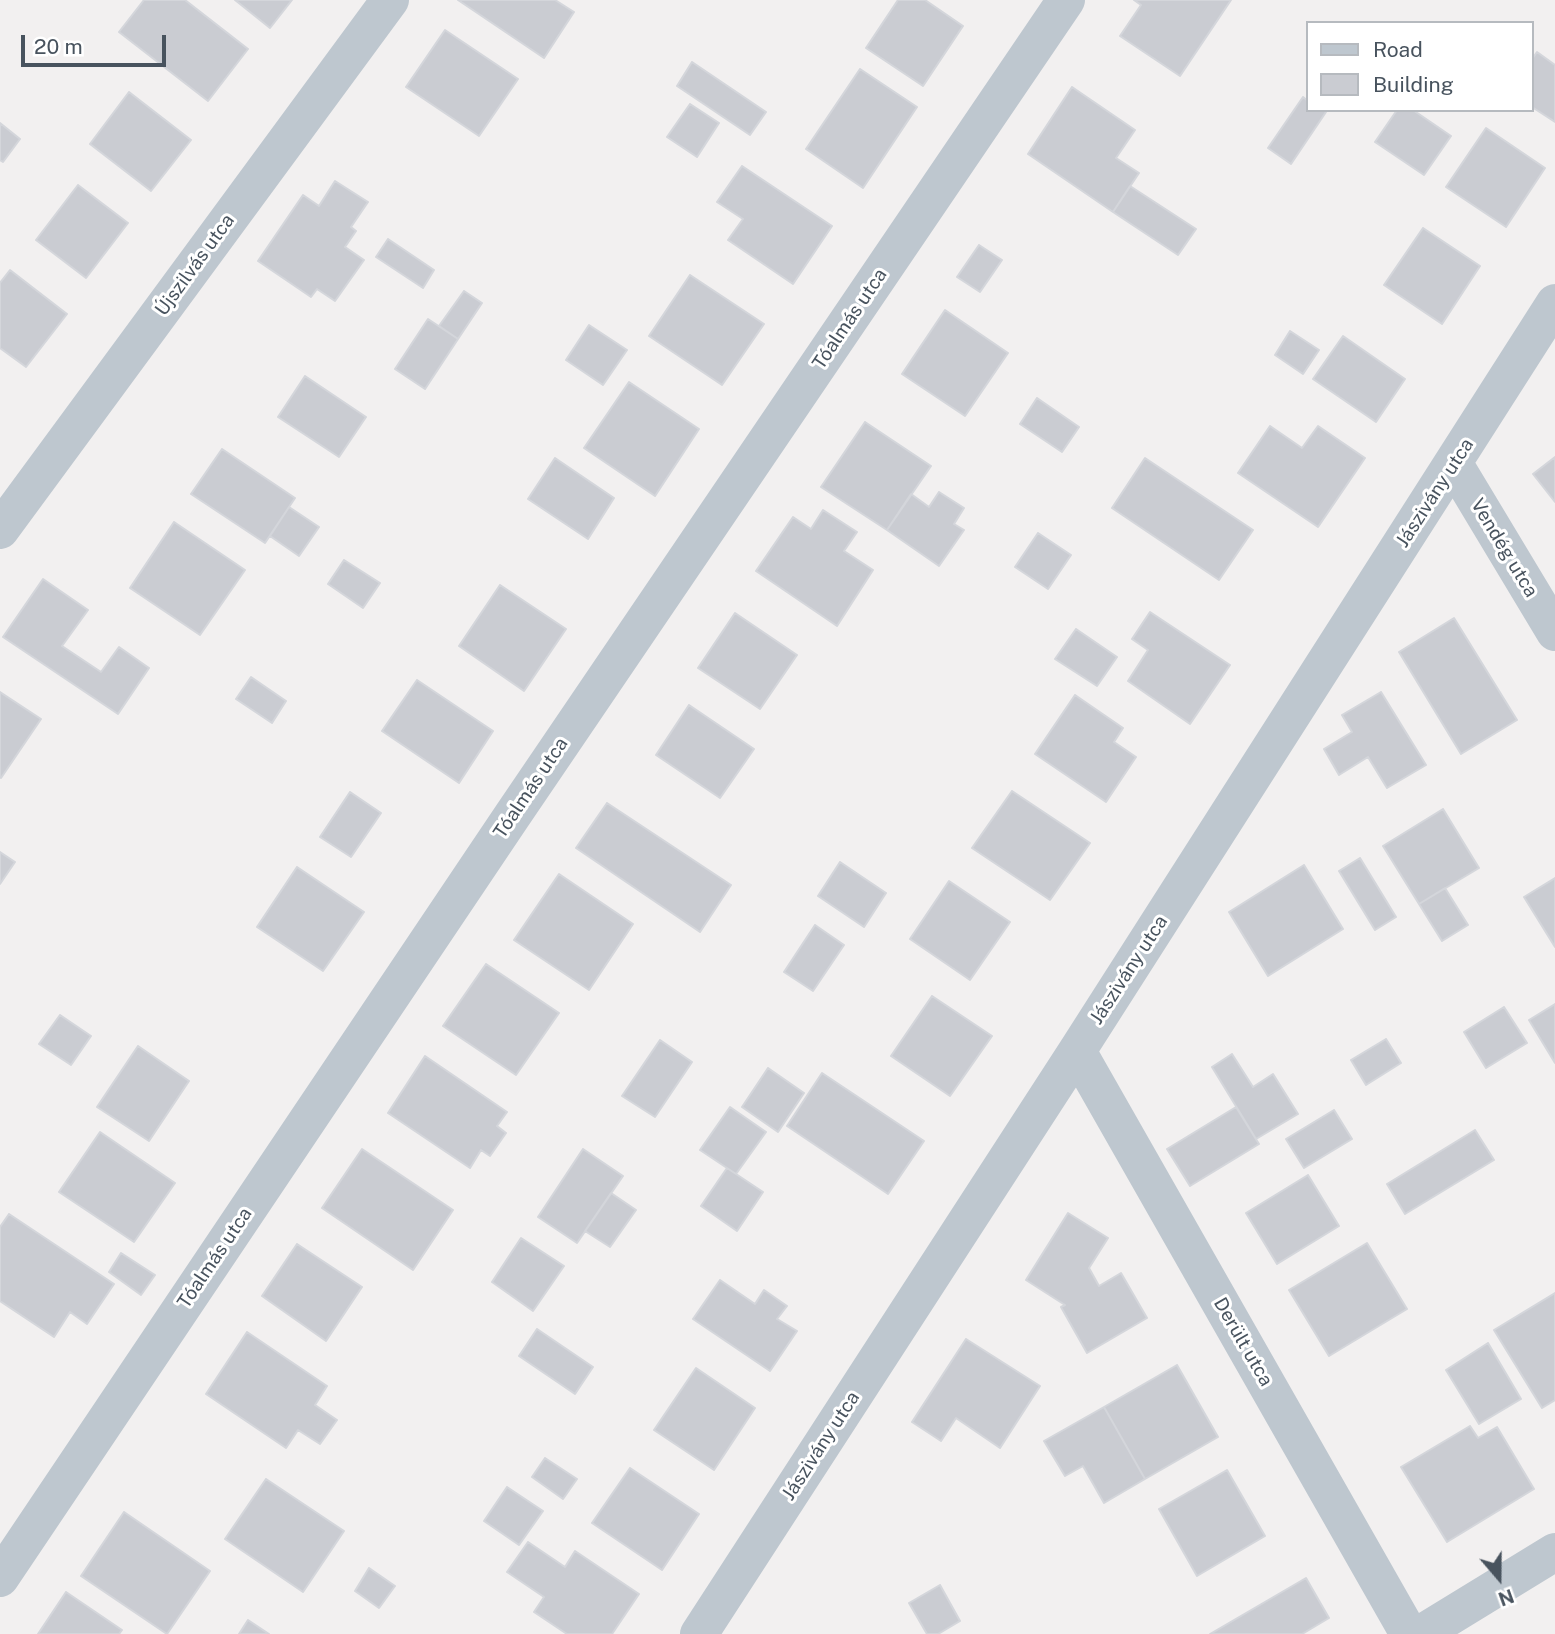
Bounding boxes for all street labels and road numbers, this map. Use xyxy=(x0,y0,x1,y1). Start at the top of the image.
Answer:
street label: Újszilvás utca xyxy=(150,210,240,320)
street label: Tóalmás utca xyxy=(808,264,892,374)
street label: Jászivány utca xyxy=(1391,434,1479,552)
street label: Vendég utca xyxy=(1466,495,1542,601)
street label: Tóalmás utca xyxy=(489,733,573,843)
street label: Jászivány utca xyxy=(1085,911,1173,1029)
street label: Tóalmás utca xyxy=(173,1203,257,1313)
street label: Derült utca xyxy=(1209,1294,1277,1390)
street label: Jászivány utca xyxy=(777,1387,865,1505)

